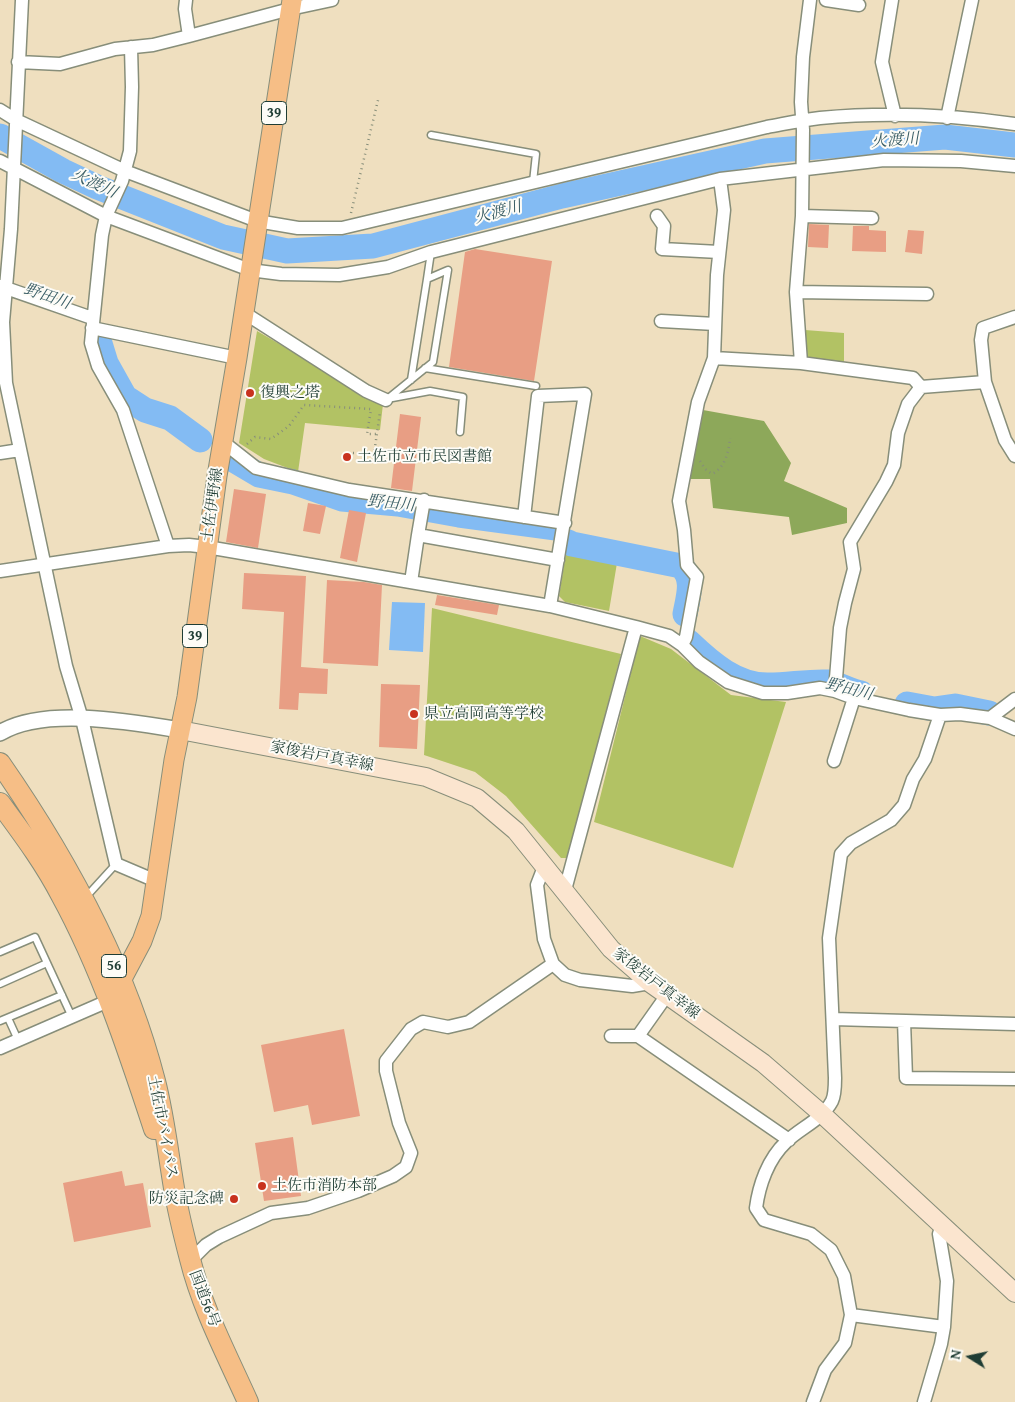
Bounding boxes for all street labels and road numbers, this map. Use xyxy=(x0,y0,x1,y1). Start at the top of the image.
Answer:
road number: 39 xyxy=(262,102,286,125)
street label: 土佐伊野線 xyxy=(199,467,227,543)
road number: 39 xyxy=(182,624,208,648)
street label: 家俊岩戸真幸線 xyxy=(269,738,375,776)
street label: 家俊岩戸真幸線 xyxy=(609,945,703,1023)
road number: 56 xyxy=(102,954,126,978)
street label: 土佐市バイパス xyxy=(143,1074,181,1180)
street label: 国道56号 xyxy=(185,1268,223,1330)

